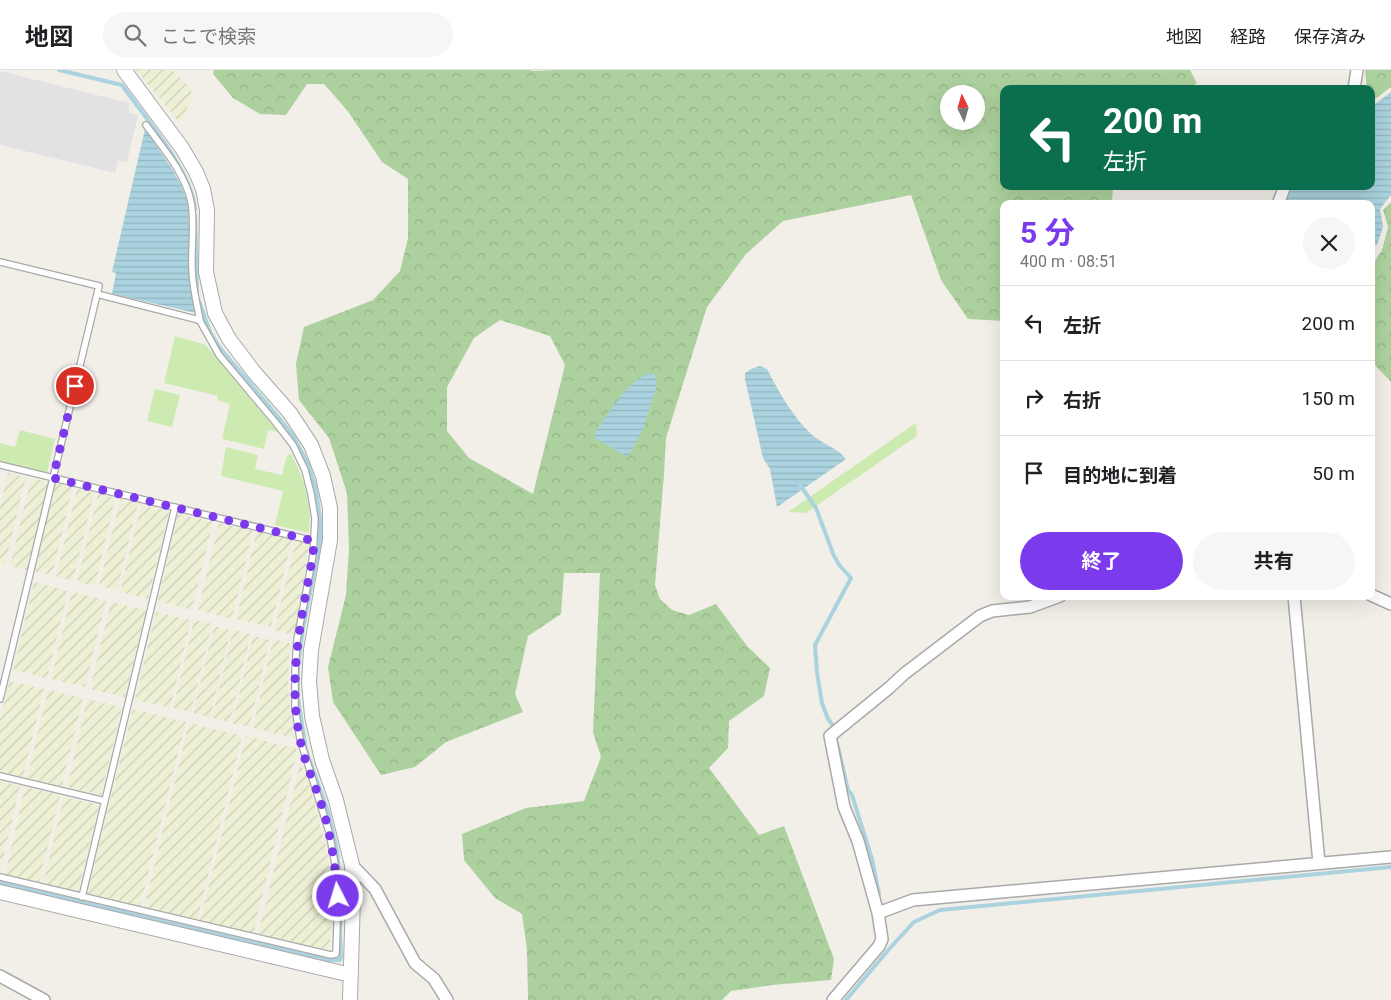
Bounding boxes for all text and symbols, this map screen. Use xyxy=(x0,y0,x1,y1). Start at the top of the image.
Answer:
search box xyxy=(103,12,453,57)
icon: search xyxy=(121,21,149,49)
text: 地図 xyxy=(25,23,73,51)
text: ここで検索 xyxy=(161,25,256,48)
text: 地図 xyxy=(1166,26,1202,47)
text: 経路 xyxy=(1230,26,1266,47)
text: 保存済み xyxy=(1294,26,1366,47)
north arrow xyxy=(940,85,985,130)
map controls xyxy=(940,85,985,130)
text: 200 m xyxy=(1103,101,1202,142)
icon: left xyxy=(1020,105,1085,170)
text: 左折 xyxy=(1103,149,1147,174)
text: 5 分 xyxy=(1020,215,1075,250)
button: close xyxy=(1303,217,1355,269)
text: 400 m · 08:51 xyxy=(1020,252,1117,271)
icon: left xyxy=(1020,309,1048,337)
text: 200 m xyxy=(1302,312,1355,335)
text: 左折 xyxy=(1063,314,1101,337)
pin xyxy=(54,365,96,407)
icon: arrive xyxy=(61,372,89,400)
icon: right xyxy=(1020,384,1048,412)
text: 150 m xyxy=(1302,387,1355,410)
text: 右折 xyxy=(1063,389,1101,412)
icon: arrive xyxy=(1020,459,1048,487)
text: 50 m xyxy=(1312,462,1355,485)
text: 目的地に到着 xyxy=(1063,464,1177,487)
button: 終了 xyxy=(1020,532,1183,590)
button: 共有 xyxy=(1193,532,1355,590)
position arrow xyxy=(311,869,363,921)

